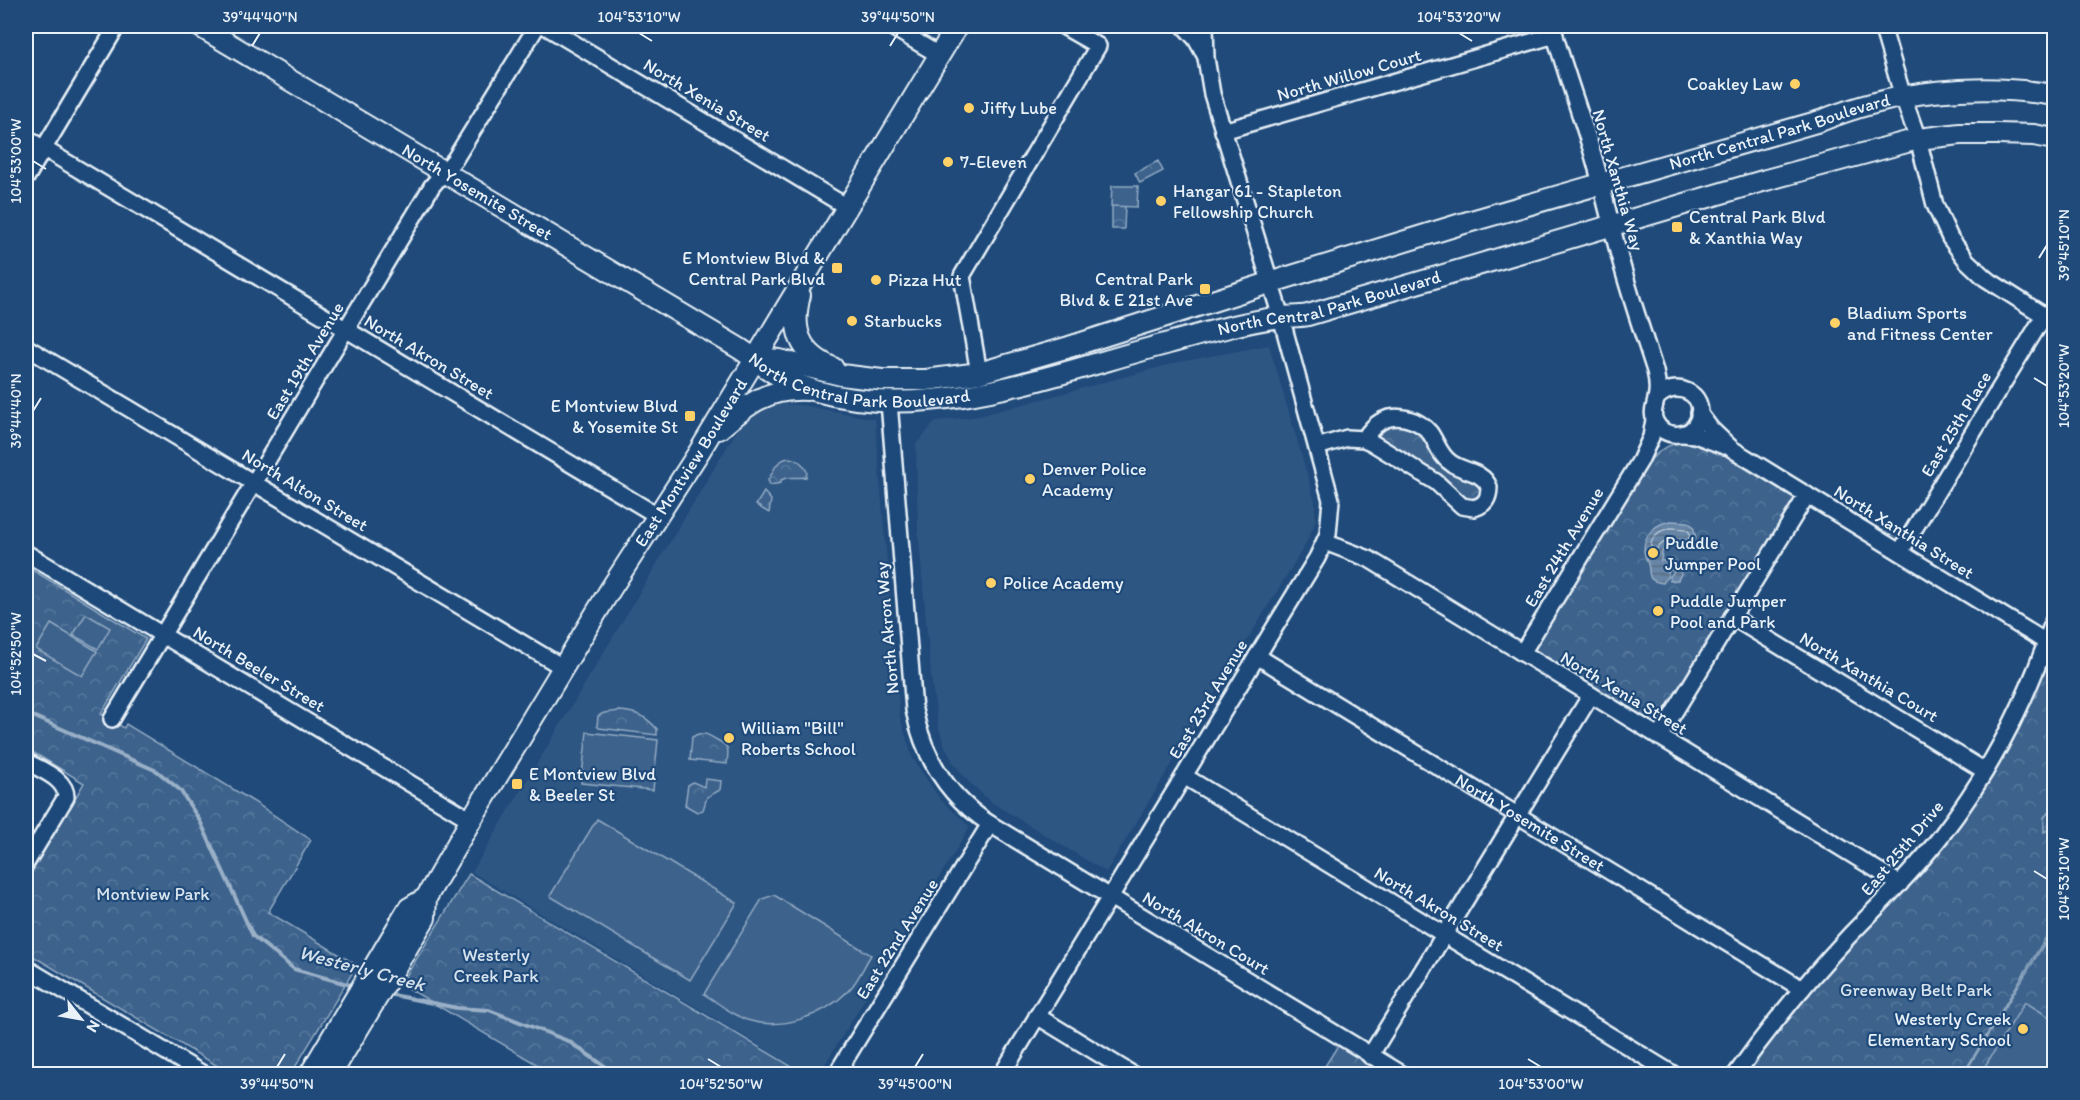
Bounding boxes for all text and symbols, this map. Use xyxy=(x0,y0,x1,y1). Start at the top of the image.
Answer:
text: 39°44'40"N xyxy=(222,8,298,26)
text: 104°53'10"W xyxy=(598,8,681,26)
text: 39°44'50"N xyxy=(861,8,935,26)
text: 104°53'20"W xyxy=(1417,8,1501,26)
street label: North Willow Court xyxy=(1274,44,1424,106)
street label: North Xenia Street xyxy=(639,53,775,147)
place label: Coakley Law xyxy=(1687,73,1783,95)
marker: Coakley Law xyxy=(1788,77,1802,91)
street label: North Central Park Boulevard xyxy=(1667,89,1892,175)
place label: Jiffy Lube xyxy=(981,97,1057,119)
marker: Jiffy Lube xyxy=(962,101,976,115)
street label: North Xanthia Way xyxy=(1587,107,1649,254)
text: 104°53'00"W xyxy=(7,118,25,204)
street label: North Yosemite Street xyxy=(398,139,557,245)
place label: 7-Eleven xyxy=(960,151,1027,173)
marker: 7-Eleven xyxy=(941,155,955,169)
place label: Hangar 61 - Stapleton Fellowship Church xyxy=(1173,180,1342,223)
marker: Hangar 61 - Stapleton Fellowship Church xyxy=(1154,194,1168,208)
place label: Central Park Blvd & Xanthia Way xyxy=(1689,206,1826,249)
text: 39°45'10"N xyxy=(2055,209,2073,281)
marker: Central Park Blvd & Xanthia Way xyxy=(1670,220,1684,234)
place label: E Montview Blvd & Central Park Blvd xyxy=(682,247,825,290)
marker: E Montview Blvd & Central Park Blvd xyxy=(830,261,844,275)
street label: North Central Park Boulevard xyxy=(1215,265,1444,340)
place label: Central Park Blvd & E 21st Ave xyxy=(1059,268,1194,311)
place label: Pizza Hut xyxy=(888,269,962,291)
marker: Pizza Hut xyxy=(869,273,883,287)
marker: Central Park Blvd & E 21st Ave xyxy=(1198,282,1212,296)
street label: East 19th Avenue xyxy=(261,298,349,424)
place label: Bladium Sports and Fitness Center xyxy=(1847,302,1993,345)
street label: North Akron Street xyxy=(360,310,498,405)
place label: Starbucks xyxy=(864,310,942,332)
marker: Starbucks xyxy=(845,314,859,328)
marker: Bladium Sports and Fitness Center xyxy=(1828,316,1842,330)
text: 104°53'20"W xyxy=(2055,344,2073,428)
street label: North Central Park Boulevard xyxy=(744,348,972,413)
street label: East 25th Place xyxy=(1916,367,1996,481)
text: 39°44'40"N xyxy=(7,373,25,449)
street label: East Montview Boulevard xyxy=(630,374,752,551)
place label: E Montview Blvd & Yosemite St xyxy=(551,395,678,438)
marker: E Montview Blvd & Yosemite St xyxy=(683,409,697,423)
street label: North Alton Street xyxy=(238,444,372,536)
place label: Denver Police Academy xyxy=(1042,458,1147,501)
marker: Denver Police Academy xyxy=(1023,472,1037,486)
street label: North Xanthia Street xyxy=(1830,480,1978,584)
street label: East 24th Avenue xyxy=(1520,483,1608,611)
place label: Puddle Jumper Pool xyxy=(1665,532,1761,575)
marker: Puddle Jumper Pool xyxy=(1646,546,1660,560)
street label: North Akron Way xyxy=(870,560,904,695)
place label: Police Academy xyxy=(1003,572,1124,594)
marker: Police Academy xyxy=(984,576,998,590)
place label: Puddle Jumper Pool and Park xyxy=(1670,590,1787,633)
marker: Puddle Jumper Pool and Park xyxy=(1651,604,1665,618)
text: 104°52'50"W xyxy=(7,612,25,696)
street label: North Beeler Street xyxy=(189,621,329,717)
street label: North Xanthia Court xyxy=(1796,627,1943,727)
street label: East 23rd Avenue xyxy=(1164,635,1252,763)
street label: North Xenia Street xyxy=(1556,646,1692,740)
place label: William "Bill" Roberts School xyxy=(741,717,856,760)
marker: William "Bill" Roberts School xyxy=(722,731,736,745)
place label: E Montview Blvd & Beeler St xyxy=(529,763,656,806)
street label: North Yosemite Street xyxy=(1451,769,1609,877)
marker: E Montview Blvd & Beeler St xyxy=(510,777,524,791)
street label: East 25th Drive xyxy=(1856,796,1948,900)
text: 104°53'10"W xyxy=(2055,837,2073,920)
street label: North Akron Street xyxy=(1370,862,1508,957)
street label: East 22nd Avenue xyxy=(851,874,943,1004)
park label: Montview Park xyxy=(96,883,210,905)
street label: North Akron Court xyxy=(1138,886,1274,980)
water label: Westerly Creek xyxy=(296,940,429,997)
park label: Westerly Creek Park xyxy=(454,944,539,987)
park label: Greenway Belt Park xyxy=(1840,979,1992,1001)
north arrow xyxy=(51,989,111,1049)
place label: Westerly Creek Elementary School xyxy=(1867,1008,2012,1051)
text: N xyxy=(83,1017,104,1036)
marker: Westerly Creek Elementary School xyxy=(2016,1022,2030,1036)
text: 39°44'50"N xyxy=(240,1075,314,1093)
text: 104°52'50"W xyxy=(679,1075,763,1093)
text: 39°45'00"N xyxy=(878,1075,952,1093)
text: 104°53'00"W xyxy=(1498,1075,1584,1093)

